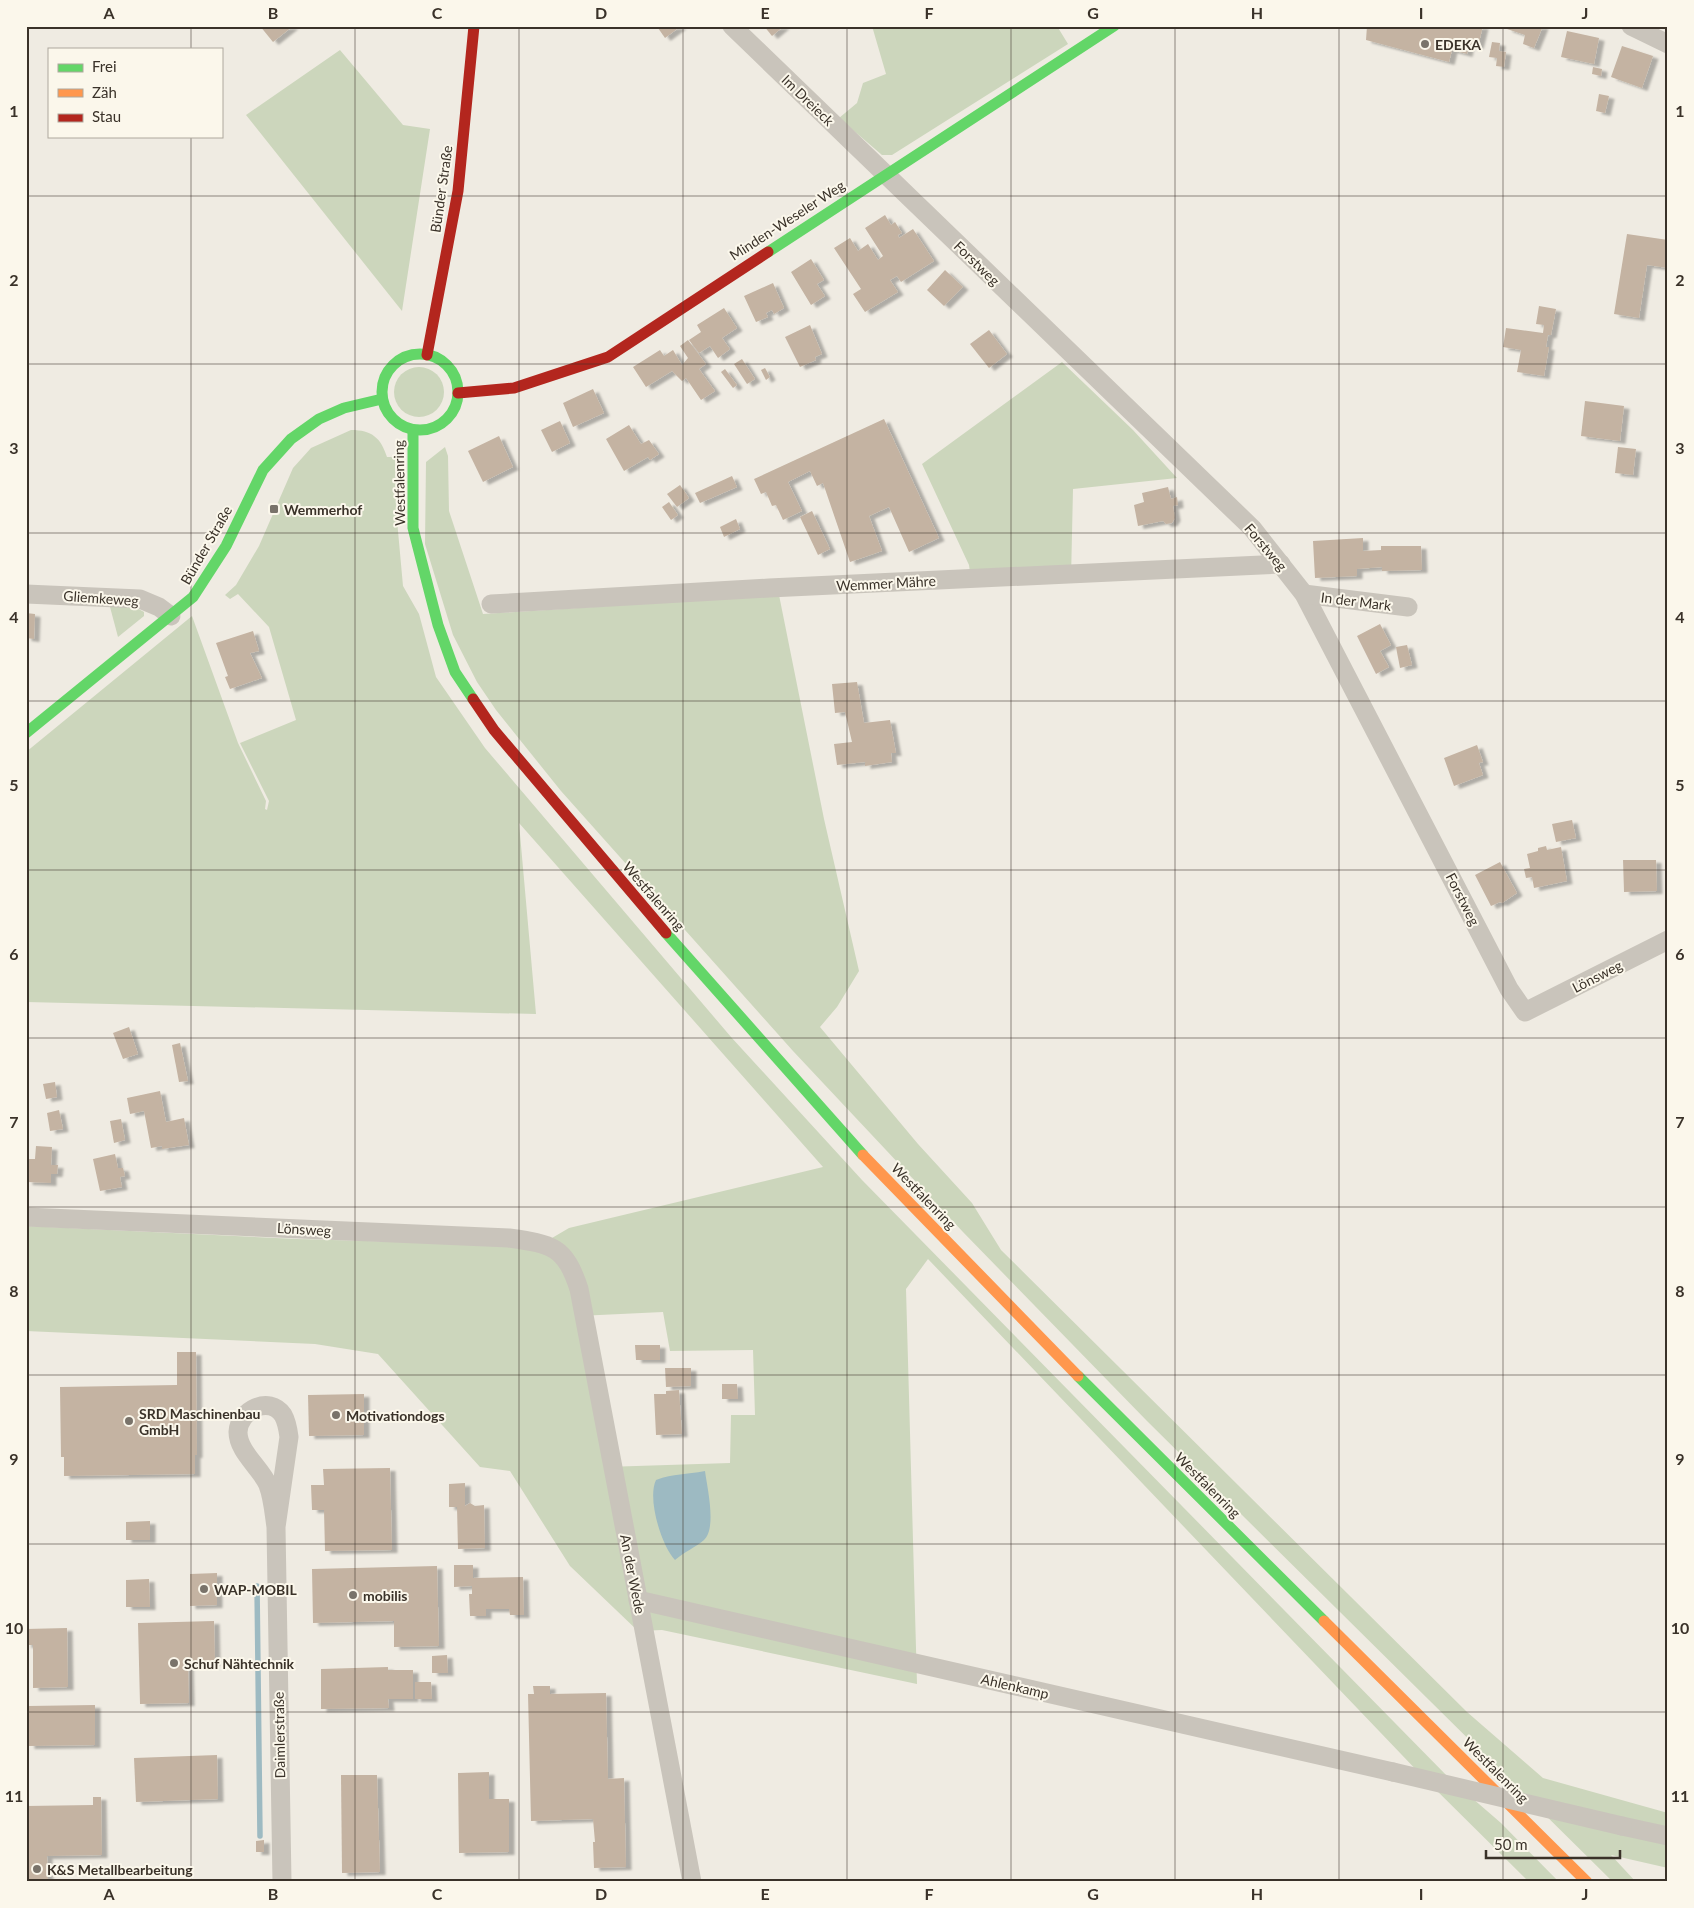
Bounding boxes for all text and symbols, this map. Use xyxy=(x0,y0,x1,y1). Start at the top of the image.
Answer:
text: A xyxy=(102,3,115,22)
text: B xyxy=(268,3,278,22)
text: C xyxy=(432,3,443,22)
text: D xyxy=(595,3,607,22)
text: E xyxy=(760,3,770,22)
text: F xyxy=(924,3,934,22)
text: G xyxy=(1087,3,1099,22)
text: H xyxy=(1251,3,1263,22)
text: I xyxy=(1419,3,1423,22)
text: J xyxy=(1582,3,1588,22)
place label: EDEKA xyxy=(1435,36,1481,53)
marker: EDEKA xyxy=(1419,38,1431,50)
legend xyxy=(48,48,222,138)
text: Frei xyxy=(92,57,117,75)
street label: Im Dreieck xyxy=(778,71,838,130)
text: Zäh xyxy=(92,83,117,101)
text: 1 xyxy=(9,101,19,120)
text: 1 xyxy=(1675,101,1685,120)
text: Stau xyxy=(92,107,121,125)
street label: Bünder Straße xyxy=(426,144,456,234)
street label: Minden-Weseler Weg xyxy=(726,176,848,264)
street label: Forstweg xyxy=(951,237,1003,289)
text: 2 xyxy=(9,270,19,289)
text: 2 xyxy=(1675,270,1685,289)
text: 3 xyxy=(9,438,19,457)
text: 3 xyxy=(1675,438,1685,457)
street label: Westfalenring xyxy=(390,440,408,526)
place label: Wemmerhof xyxy=(284,501,362,518)
street label: Bünder Straße xyxy=(177,503,235,587)
marker: Wemmerhof xyxy=(268,503,280,515)
street label: Forstweg xyxy=(1241,520,1291,574)
street label: Wemmer Mähre xyxy=(836,572,936,594)
street label: Gliemkeweg xyxy=(63,587,139,609)
street label: In der Mark xyxy=(1320,588,1393,614)
text: 4 xyxy=(9,607,19,626)
text: 4 xyxy=(1675,607,1685,626)
text: 5 xyxy=(9,775,19,794)
text: 5 xyxy=(1675,775,1685,794)
street label: Westfalenring xyxy=(619,858,689,934)
street label: Forstweg xyxy=(1442,870,1484,928)
text: 6 xyxy=(9,944,19,963)
text: 6 xyxy=(1675,944,1685,963)
street label: Lönsweg xyxy=(1569,956,1625,996)
text: 7 xyxy=(9,1112,19,1131)
text: 7 xyxy=(1675,1112,1685,1131)
street label: Westfalenring xyxy=(888,1159,960,1233)
street label: Lönsweg xyxy=(277,1219,331,1239)
text: 8 xyxy=(9,1281,19,1300)
text: 8 xyxy=(1675,1281,1685,1300)
place label: SRD Maschinenbau GmbH xyxy=(139,1405,261,1438)
place label: Motivationdogs xyxy=(346,1407,445,1424)
marker: Motivationdogs xyxy=(330,1409,342,1421)
marker: SRD Maschinenbau GmbH xyxy=(123,1415,135,1427)
text: 9 xyxy=(9,1449,19,1468)
street label: Westfalenring xyxy=(1172,1449,1244,1521)
text: 9 xyxy=(1675,1449,1685,1468)
street label: An der Wede xyxy=(617,1533,649,1615)
place label: WAP-MOBIL xyxy=(214,1581,297,1598)
marker: WAP-MOBIL xyxy=(198,1583,210,1595)
place label: mobilis xyxy=(363,1587,407,1604)
marker: mobilis xyxy=(347,1589,359,1601)
text: 10 xyxy=(5,1618,23,1637)
text: 10 xyxy=(1671,1618,1689,1637)
place label: Schuf Nähtechnik xyxy=(184,1655,295,1672)
marker: Schuf Nähtechnik xyxy=(168,1657,180,1669)
street label: Ahlenkamp xyxy=(979,1670,1051,1702)
street label: Daimlerstraße xyxy=(270,1692,288,1778)
street label: Westfalenring xyxy=(1460,1734,1532,1806)
text: 11 xyxy=(5,1786,23,1805)
text: 11 xyxy=(1671,1786,1689,1805)
scale bar xyxy=(1486,1828,1620,1860)
text: 50 m xyxy=(1494,1835,1528,1853)
place label: K&S Metallbearbeitung xyxy=(47,1861,193,1878)
marker: K&S Metallbearbeitung xyxy=(31,1863,43,1875)
text: A xyxy=(102,1884,115,1903)
text: B xyxy=(268,1884,278,1903)
text: C xyxy=(432,1884,443,1903)
text: D xyxy=(595,1884,607,1903)
text: E xyxy=(760,1884,770,1903)
text: F xyxy=(924,1884,934,1903)
text: G xyxy=(1087,1884,1099,1903)
text: H xyxy=(1251,1884,1263,1903)
text: I xyxy=(1419,1884,1423,1903)
text: J xyxy=(1582,1884,1588,1903)

